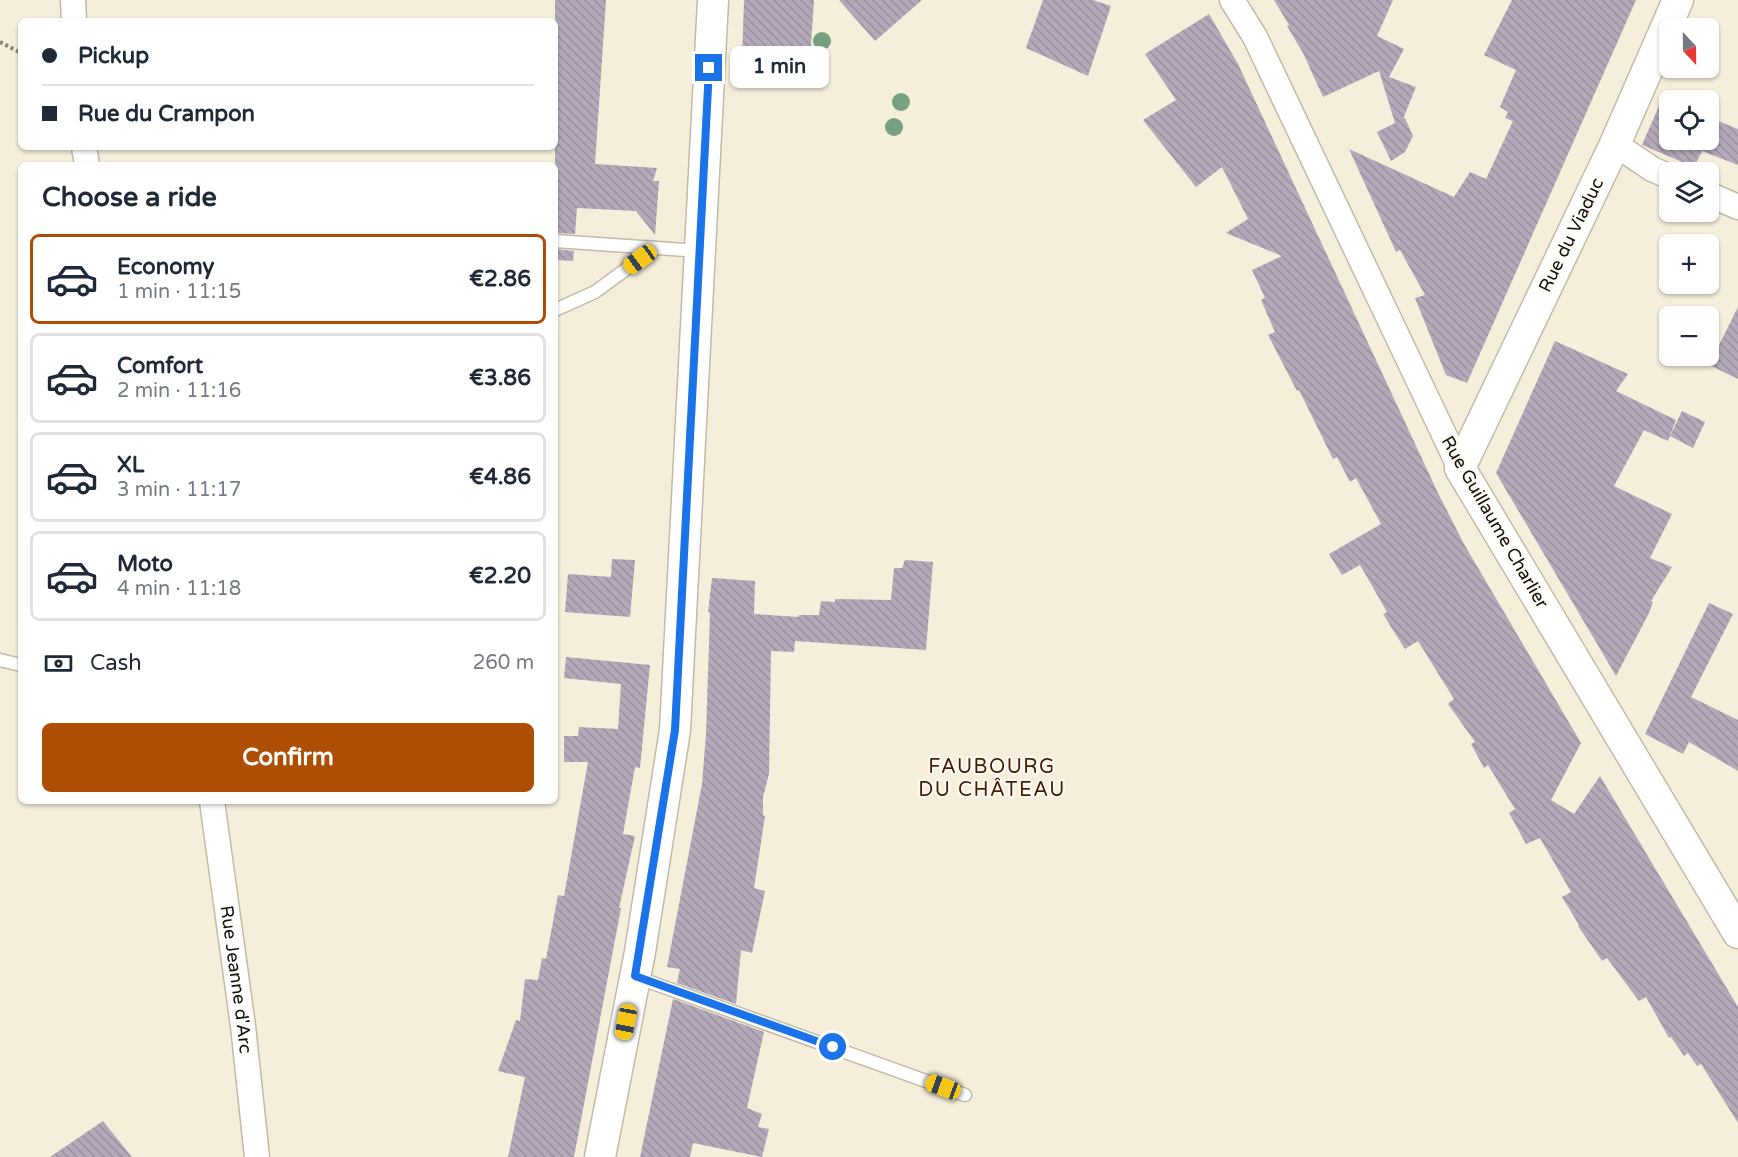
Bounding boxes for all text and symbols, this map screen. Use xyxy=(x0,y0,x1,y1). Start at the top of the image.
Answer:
north arrow xyxy=(1659,18,1719,78)
map controls xyxy=(1659,18,1719,366)
text: Pickup xyxy=(78,43,149,69)
callout: 1 min xyxy=(730,47,829,89)
route end xyxy=(695,54,722,81)
text: 1 min xyxy=(753,55,806,79)
button: locate xyxy=(1659,90,1719,150)
text: Rue du Crampon xyxy=(78,101,255,127)
button: layers xyxy=(1659,162,1719,222)
street label: Rue du Viaduc xyxy=(1534,174,1608,296)
text: Choose a ride xyxy=(42,181,217,214)
button: + xyxy=(1659,234,1719,294)
car xyxy=(620,241,660,277)
icon: car xyxy=(45,252,99,306)
text: Economy xyxy=(117,254,214,280)
text: €2.86 xyxy=(469,266,531,292)
text: 1 min · 11:15 xyxy=(117,280,241,304)
button: − xyxy=(1659,306,1719,366)
icon: car xyxy=(45,351,99,405)
text: Comfort xyxy=(117,353,203,379)
text: €3.86 xyxy=(469,365,531,391)
text: 2 min · 11:16 xyxy=(117,379,241,403)
street label: Rue Guillaume Charlier xyxy=(1437,432,1553,612)
icon: car xyxy=(45,450,99,504)
text: XL xyxy=(117,452,144,478)
text: €4.86 xyxy=(469,464,531,490)
text: 3 min · 11:17 xyxy=(117,478,241,502)
icon: car xyxy=(45,549,99,603)
text: Moto xyxy=(117,551,173,577)
text: €2.20 xyxy=(469,563,531,589)
text: 4 min · 11:18 xyxy=(117,577,241,601)
icon: cash xyxy=(42,647,75,680)
text: Cash xyxy=(90,650,142,676)
text: 260 m xyxy=(473,651,534,675)
button: Confirm xyxy=(42,723,534,792)
district label: FAUBOURG DU CHÂTEAU xyxy=(918,755,1066,802)
street label: Rue Jeanne d'Arc xyxy=(215,904,257,1054)
car xyxy=(614,1003,638,1041)
route start xyxy=(819,1033,846,1060)
car xyxy=(923,1072,963,1102)

